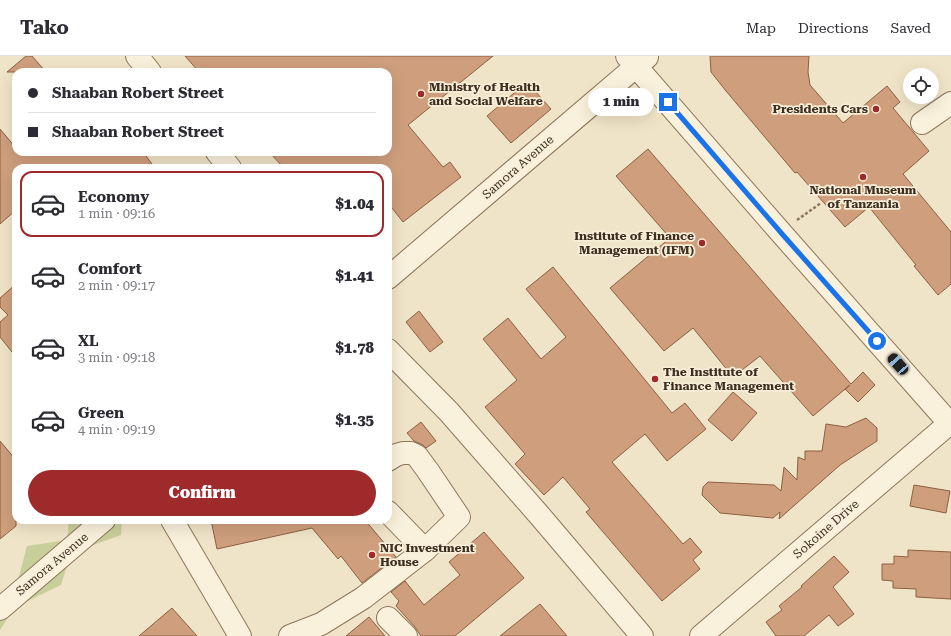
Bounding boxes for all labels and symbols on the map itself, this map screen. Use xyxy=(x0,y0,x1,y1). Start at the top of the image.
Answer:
place label: Ministry of Health and Social Welfare xyxy=(429,80,543,108)
callout: 1 min xyxy=(588,88,654,116)
marker: Ministry of Health and Social Welfare xyxy=(416,89,426,99)
route end xyxy=(659,93,677,111)
place label: Presidents Cars xyxy=(773,102,868,116)
marker: Presidents Cars xyxy=(871,104,881,114)
street label: Samora Avenue xyxy=(480,132,557,202)
marker: National Museum of Tanzania xyxy=(858,172,868,182)
place label: National Museum of Tanzania xyxy=(810,183,917,211)
place label: Institute of Finance Management (IFM) xyxy=(574,229,694,257)
marker: Institute of Finance Management (IFM) xyxy=(697,238,707,248)
route start xyxy=(868,332,886,350)
car xyxy=(886,351,910,377)
place label: The Institute of Finance Management xyxy=(663,365,794,393)
marker: The Institute of Finance Management xyxy=(650,374,660,384)
street label: Sokoine Drive xyxy=(790,496,862,561)
street label: Samora Avenue xyxy=(13,530,91,598)
place label: NIC Investment House xyxy=(380,541,475,569)
marker: NIC Investment House xyxy=(367,550,377,560)

